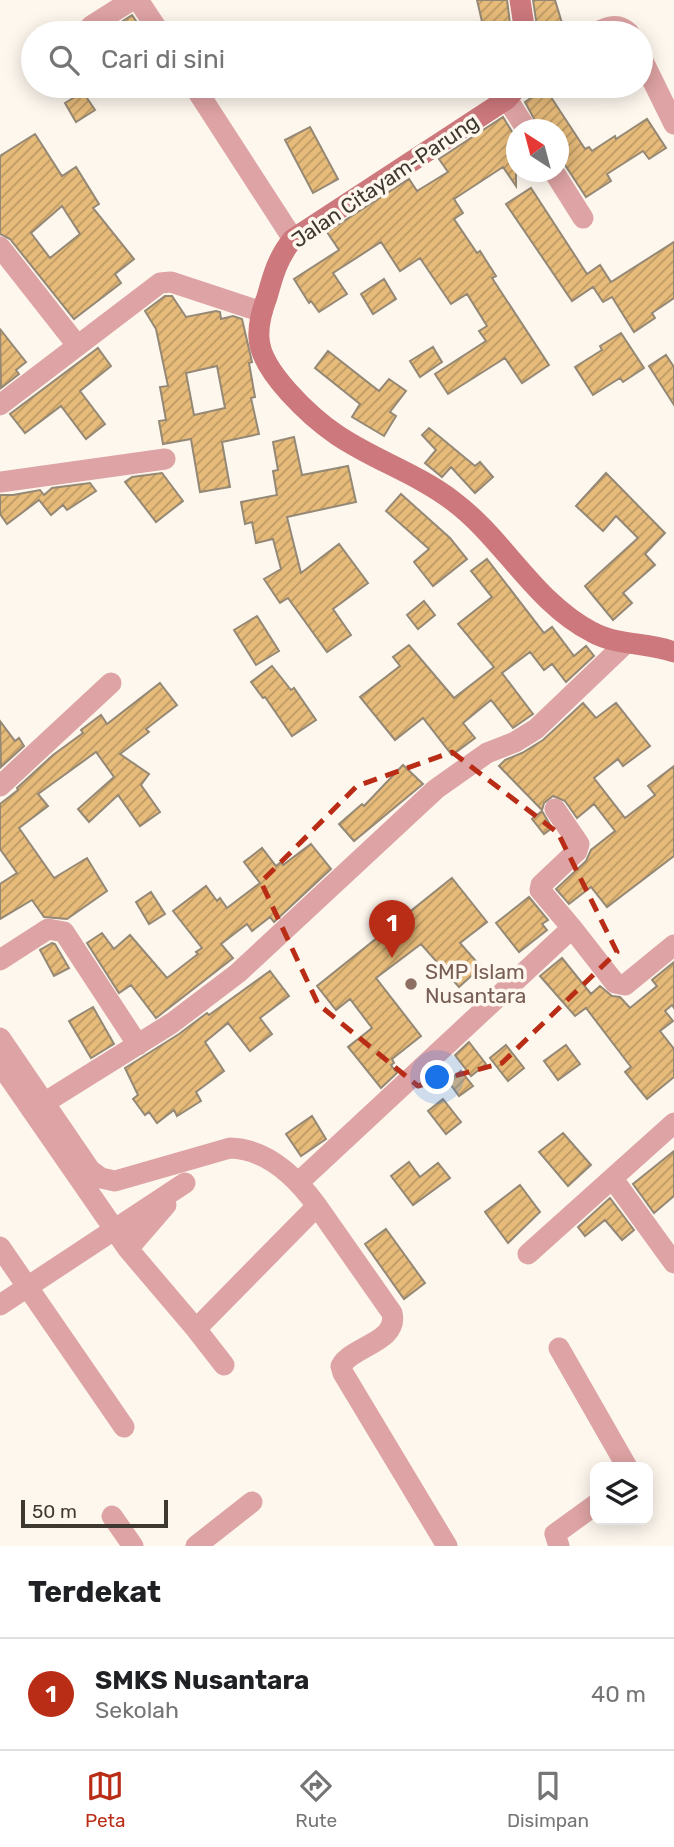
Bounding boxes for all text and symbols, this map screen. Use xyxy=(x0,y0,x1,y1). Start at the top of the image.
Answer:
search box xyxy=(21,21,653,98)
icon: search xyxy=(45,41,83,79)
text: Cari di sini xyxy=(101,44,225,75)
street label: Jalan Citayam-Parung xyxy=(286,109,483,253)
north arrow xyxy=(506,119,569,182)
pin: 1 xyxy=(369,900,415,958)
place label: SMP Islam Nusantara xyxy=(425,959,526,1008)
marker: SMP Islam Nusantara xyxy=(403,976,419,992)
your location xyxy=(420,1060,454,1094)
map controls xyxy=(590,1462,653,1525)
button: layers xyxy=(590,1462,653,1525)
scale bar xyxy=(21,1497,168,1529)
text: 50 m xyxy=(32,1500,77,1523)
text: Terdekat xyxy=(28,1574,161,1610)
text: SMKS Nusantara xyxy=(95,1665,309,1696)
text: 1 xyxy=(45,1680,57,1708)
text: 40 m xyxy=(591,1680,646,1708)
text: Sekolah xyxy=(95,1696,179,1724)
tab: Peta xyxy=(85,1767,125,1832)
tab: Rute xyxy=(295,1767,337,1832)
tab: Disimpan xyxy=(507,1767,589,1832)

